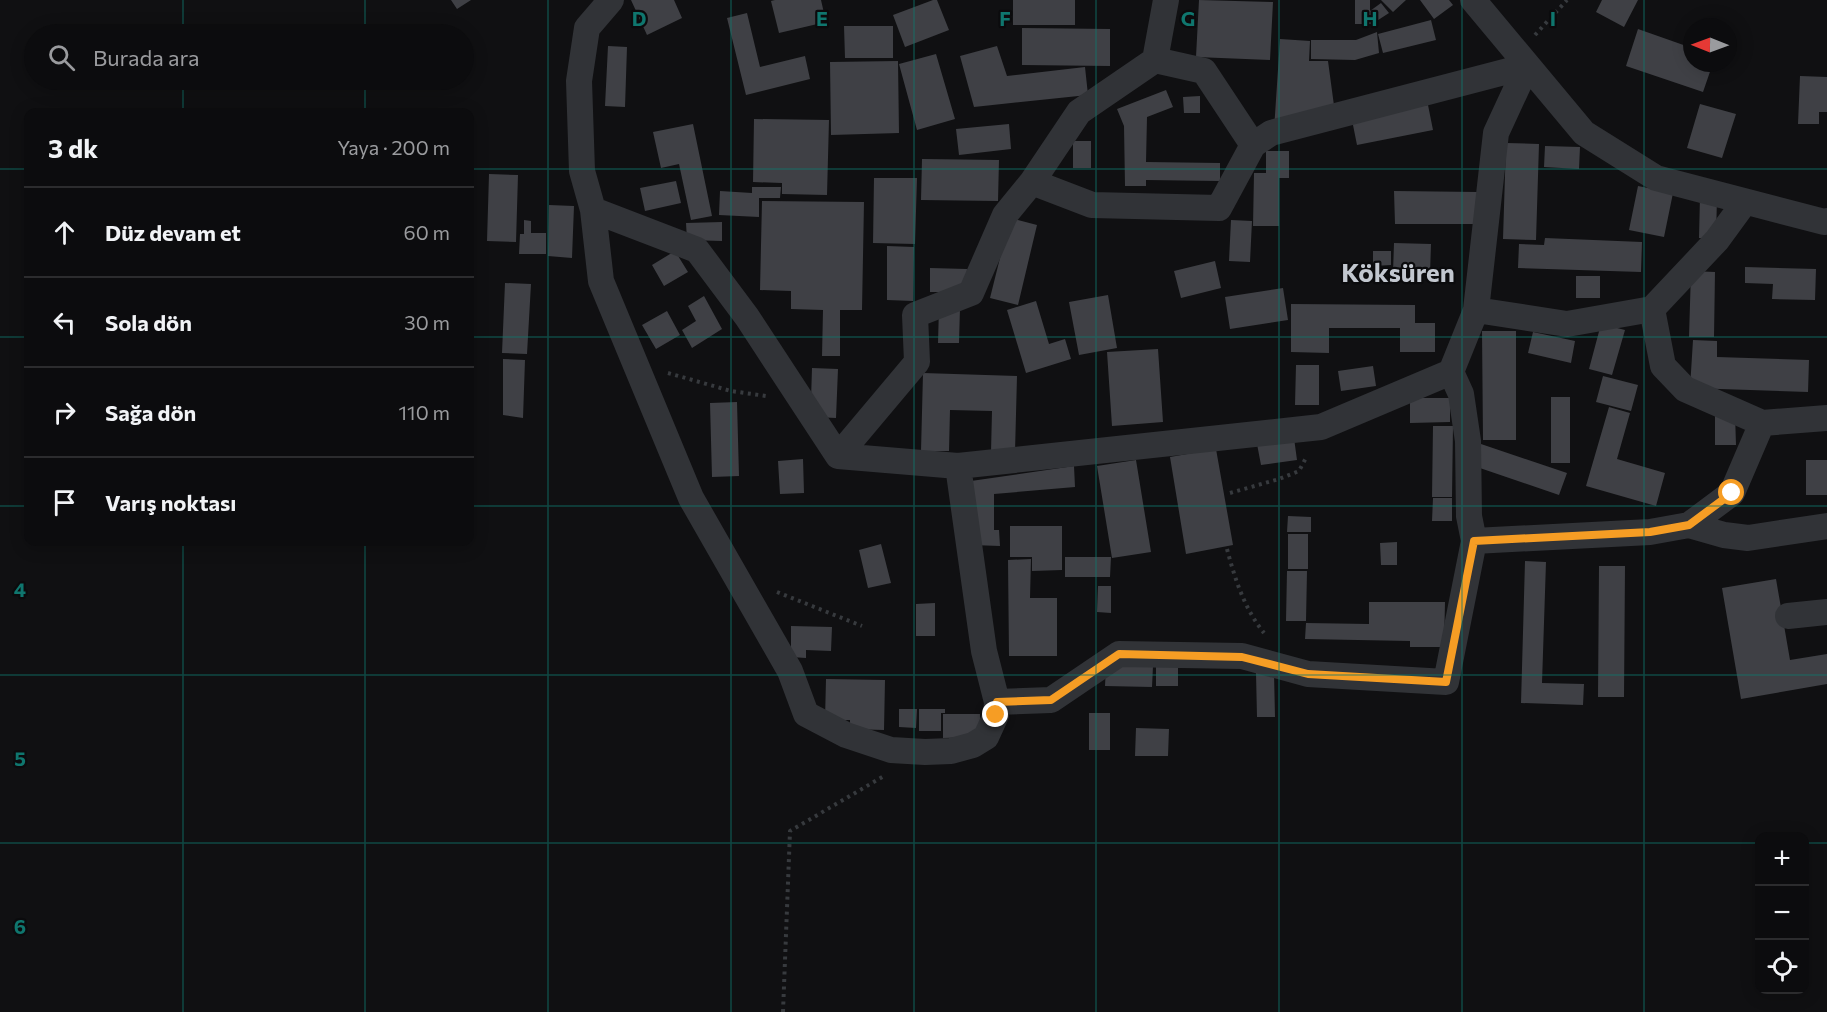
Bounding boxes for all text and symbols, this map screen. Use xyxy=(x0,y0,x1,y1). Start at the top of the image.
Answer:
text: D xyxy=(632,6,646,30)
text: E xyxy=(816,6,828,30)
text: F xyxy=(999,6,1011,30)
text: G xyxy=(1181,6,1195,30)
text: H xyxy=(1363,6,1378,30)
text: I xyxy=(1550,6,1556,30)
north arrow xyxy=(1683,18,1737,72)
search box xyxy=(24,24,474,90)
icon: search xyxy=(45,41,78,74)
text: Burada ara xyxy=(93,44,200,71)
text: 3 dk xyxy=(48,132,98,163)
text: Yaya · 200 m xyxy=(337,135,450,159)
icon: ahead xyxy=(48,216,81,249)
text: Düz devam et xyxy=(105,219,241,246)
text: 60 m xyxy=(404,220,450,244)
district label: Köksüren xyxy=(1341,256,1455,287)
icon: left xyxy=(48,306,81,339)
text: Sola dön xyxy=(105,309,192,336)
text: 30 m xyxy=(404,310,450,334)
icon: right xyxy=(48,396,81,429)
text: Sağa dön xyxy=(105,399,196,426)
text: 110 m xyxy=(399,400,450,424)
route start xyxy=(1718,479,1744,505)
icon: arrive xyxy=(48,486,81,519)
text: Varış noktası xyxy=(105,489,236,516)
text: 4 xyxy=(14,577,26,601)
route end xyxy=(982,701,1008,727)
text: 5 xyxy=(14,746,26,770)
map controls xyxy=(1755,832,1809,994)
button: + xyxy=(1755,832,1809,886)
button: − xyxy=(1755,886,1809,940)
text: 6 xyxy=(14,914,26,938)
button: locate xyxy=(1755,940,1809,994)

